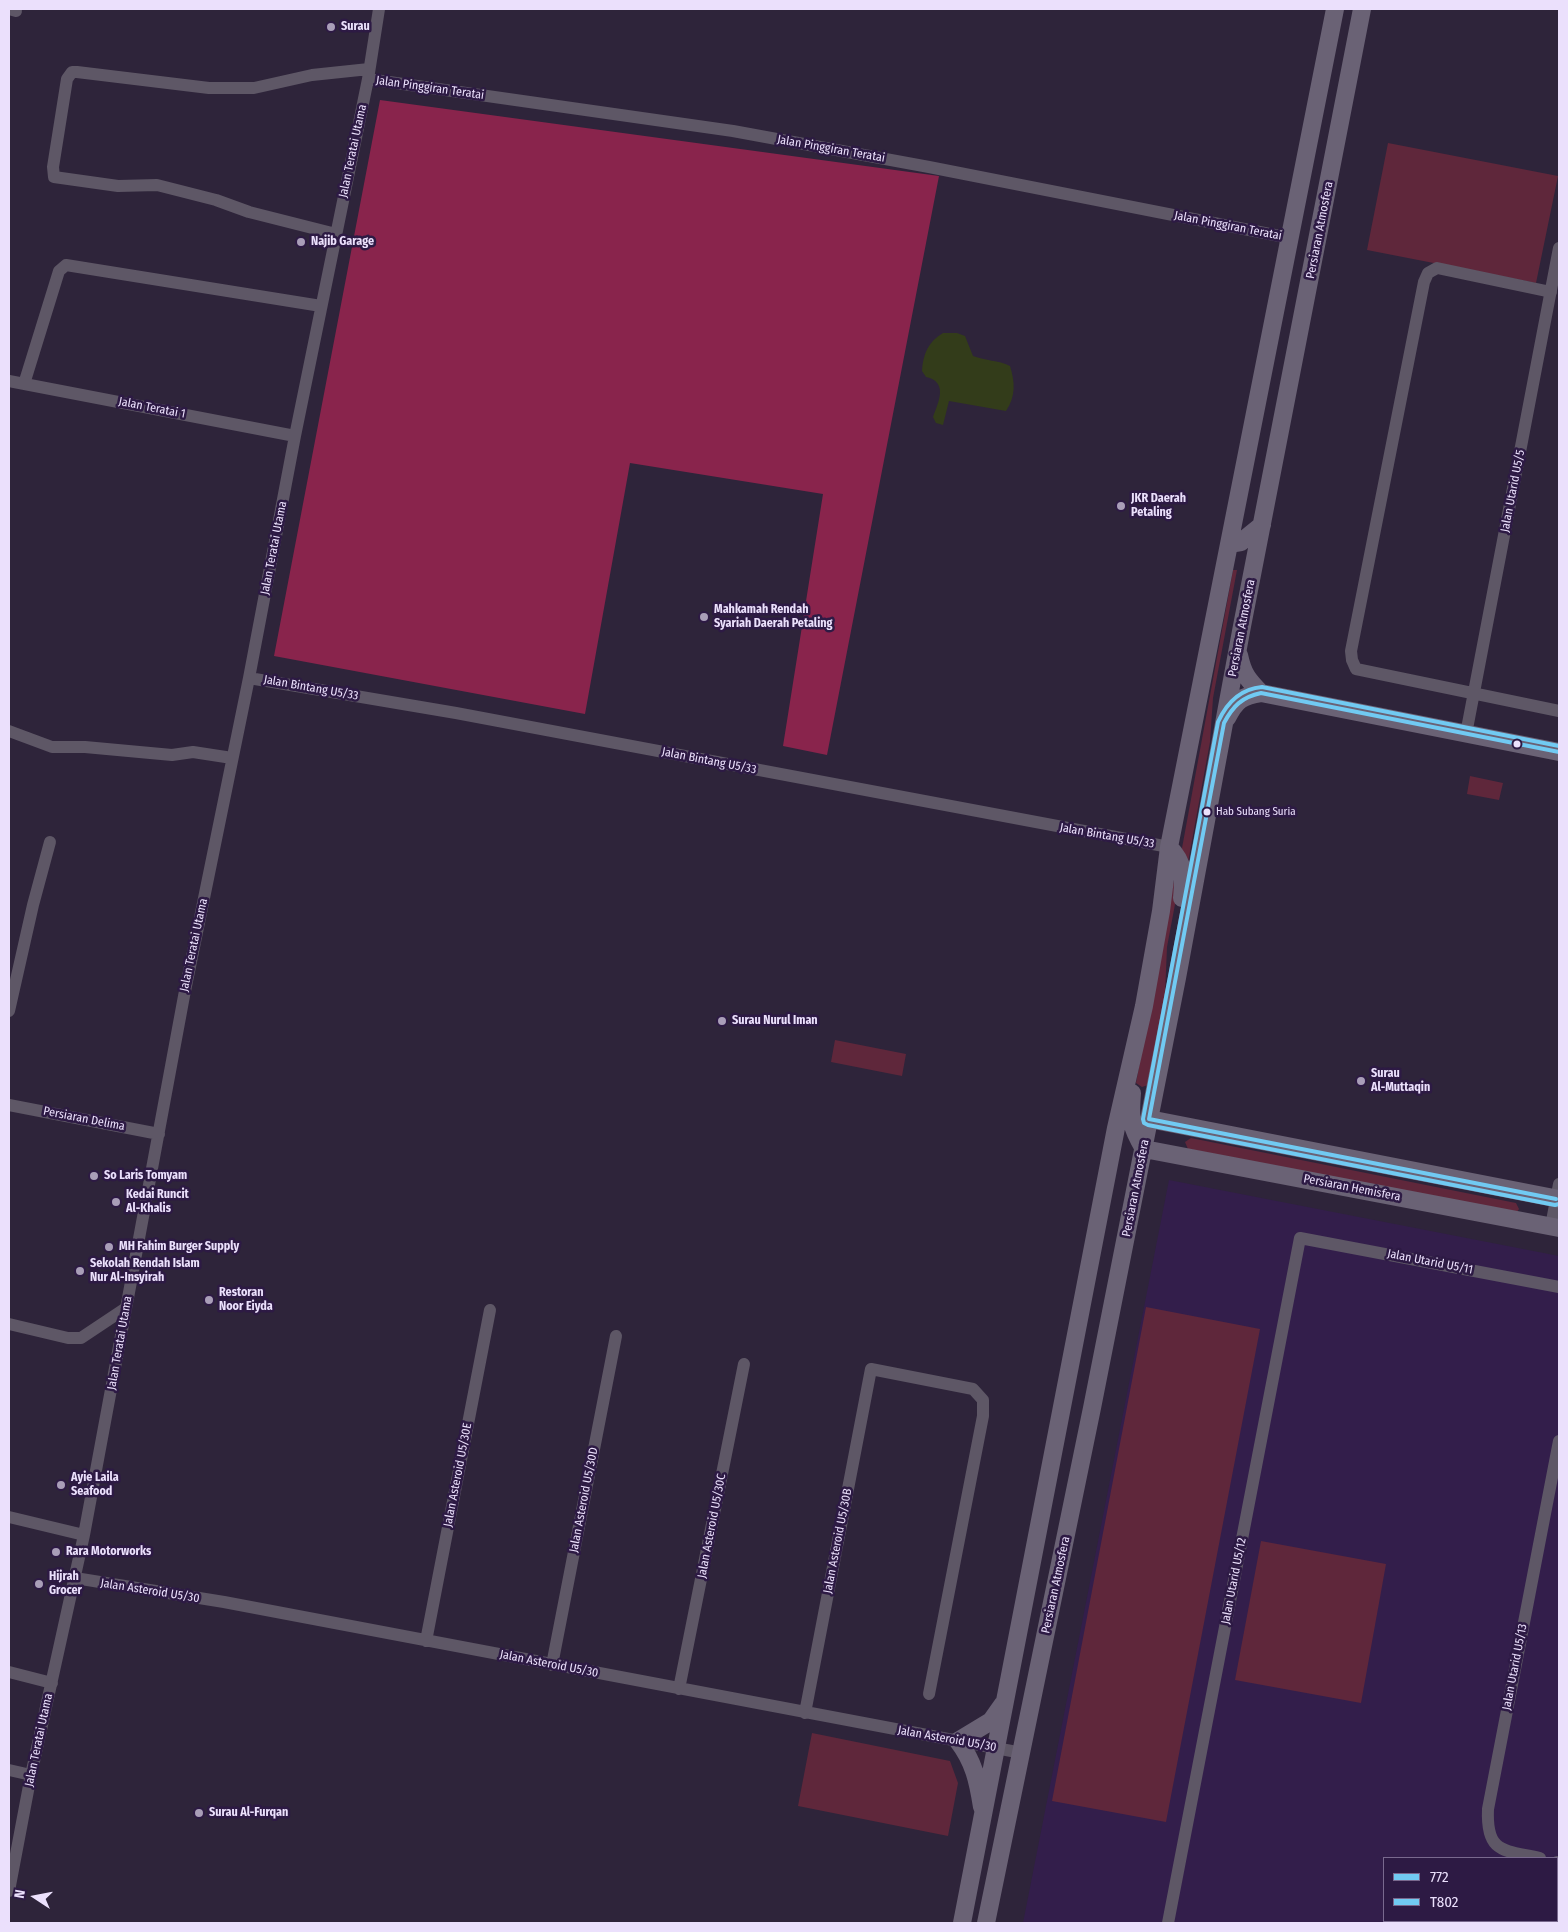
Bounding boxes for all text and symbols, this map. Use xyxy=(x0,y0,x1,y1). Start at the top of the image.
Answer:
place label: Surau xyxy=(341,20,370,34)
marker: Surau xyxy=(325,21,337,33)
street label: Jalan Pinggiran Teratai xyxy=(375,73,485,103)
street label: Jalan Teratai Utama xyxy=(336,103,370,199)
street label: Jalan Pinggiran Teratai xyxy=(776,132,886,166)
street label: Persiaran Atmosfera xyxy=(1304,180,1336,280)
street label: Jalan Pinggiran Teratai xyxy=(1173,209,1283,243)
place label: Najib Garage xyxy=(311,235,374,249)
marker: Najib Garage xyxy=(295,236,307,248)
street label: Jalan Teratai 1 xyxy=(117,394,187,422)
street label: Jalan Utarid U5/5 xyxy=(1498,449,1528,533)
place label: JKR Daerah Petaling xyxy=(1131,492,1186,520)
street label: Jalan Teratai Utama xyxy=(258,500,290,596)
marker: JKR Daerah Petaling xyxy=(1115,500,1127,512)
street label: Persiaran Atmosfera xyxy=(1226,578,1258,678)
place label: Mahkamah Rendah Syariah Daerah Petaling xyxy=(714,603,832,631)
marker: Mahkamah Rendah Syariah Daerah Petaling xyxy=(698,611,710,623)
street label: Jalan Bintang U5/33 xyxy=(262,673,360,703)
unlabelled marker xyxy=(1512,739,1522,749)
street label: Jalan Bintang U5/33 xyxy=(661,745,757,777)
place label: Hab Subang Suria xyxy=(1216,805,1296,819)
marker: Hab Subang Suria xyxy=(1202,807,1212,817)
street label: Jalan Bintang U5/33 xyxy=(1058,821,1156,851)
street label: Jalan Teratai Utama xyxy=(177,897,211,993)
place label: Surau Nurul Iman xyxy=(732,1014,818,1028)
marker: Surau Nurul Iman xyxy=(716,1015,728,1027)
place label: Surau Al-Muttaqin xyxy=(1371,1067,1430,1095)
marker: Surau Al-Muttaqin xyxy=(1355,1075,1367,1087)
street label: Persiaran Delima xyxy=(42,1104,126,1134)
street label: Persiaran Atmosfera xyxy=(1120,1138,1152,1238)
place label: So Laris Tomyam xyxy=(104,1169,187,1183)
marker: So Laris Tomyam xyxy=(88,1170,100,1182)
street label: Persiaran Hemisfera xyxy=(1302,1172,1402,1204)
place label: Kedai Runcit Al-Khalis xyxy=(126,1188,189,1216)
marker: Kedai Runcit Al-Khalis xyxy=(110,1196,122,1208)
place label: MH Fahim Burger Supply xyxy=(119,1240,239,1254)
marker: MH Fahim Burger Supply xyxy=(103,1241,115,1253)
street label: Jalan Utarid U5/11 xyxy=(1386,1247,1474,1277)
place label: Sekolah Rendah Islam Nur Al-Insyirah xyxy=(90,1257,200,1285)
marker: Sekolah Rendah Islam Nur Al-Insyirah xyxy=(74,1265,86,1277)
place label: Restoran Noor Eiyda xyxy=(219,1286,273,1314)
marker: Restoran Noor Eiyda xyxy=(203,1294,215,1306)
street label: Jalan Teratai Utama xyxy=(105,1295,135,1391)
street label: Jalan Asteroid U5/30E xyxy=(441,1422,475,1528)
street label: Jalan Asteroid U5/30D xyxy=(567,1446,601,1554)
place label: Ayie Laila Seafood xyxy=(71,1471,119,1499)
street label: Jalan Asteroid U5/30C xyxy=(695,1473,729,1579)
marker: Ayie Laila Seafood xyxy=(55,1479,67,1491)
street label: Jalan Asteroid U5/30B xyxy=(821,1487,855,1595)
street label: Persiaran Atmosfera xyxy=(1039,1535,1073,1635)
street label: Jalan Utarid U5/12 xyxy=(1219,1537,1249,1625)
place label: Rara Motorworks xyxy=(66,1545,151,1559)
marker: Rara Motorworks xyxy=(50,1546,62,1558)
place label: Hijrah Grocer xyxy=(49,1570,82,1598)
street label: Jalan Asteroid U5/30 xyxy=(100,1576,200,1606)
marker: Hijrah Grocer xyxy=(33,1578,45,1590)
street label: Jalan Utarid U5/13 xyxy=(1500,1623,1530,1711)
street label: Jalan Asteroid U5/30 xyxy=(499,1647,599,1681)
street label: Jalan Teratai Utama xyxy=(22,1692,56,1788)
street label: Jalan Asteroid U5/30 xyxy=(897,1723,997,1755)
place label: Surau Al-Furqan xyxy=(209,1806,288,1820)
marker: Surau Al-Furqan xyxy=(193,1807,205,1819)
legend xyxy=(1383,1857,1558,1922)
text: 772 xyxy=(1430,1868,1449,1886)
north arrow xyxy=(10,1872,60,1922)
text: N xyxy=(11,1888,29,1900)
text: T802 xyxy=(1430,1893,1458,1911)

